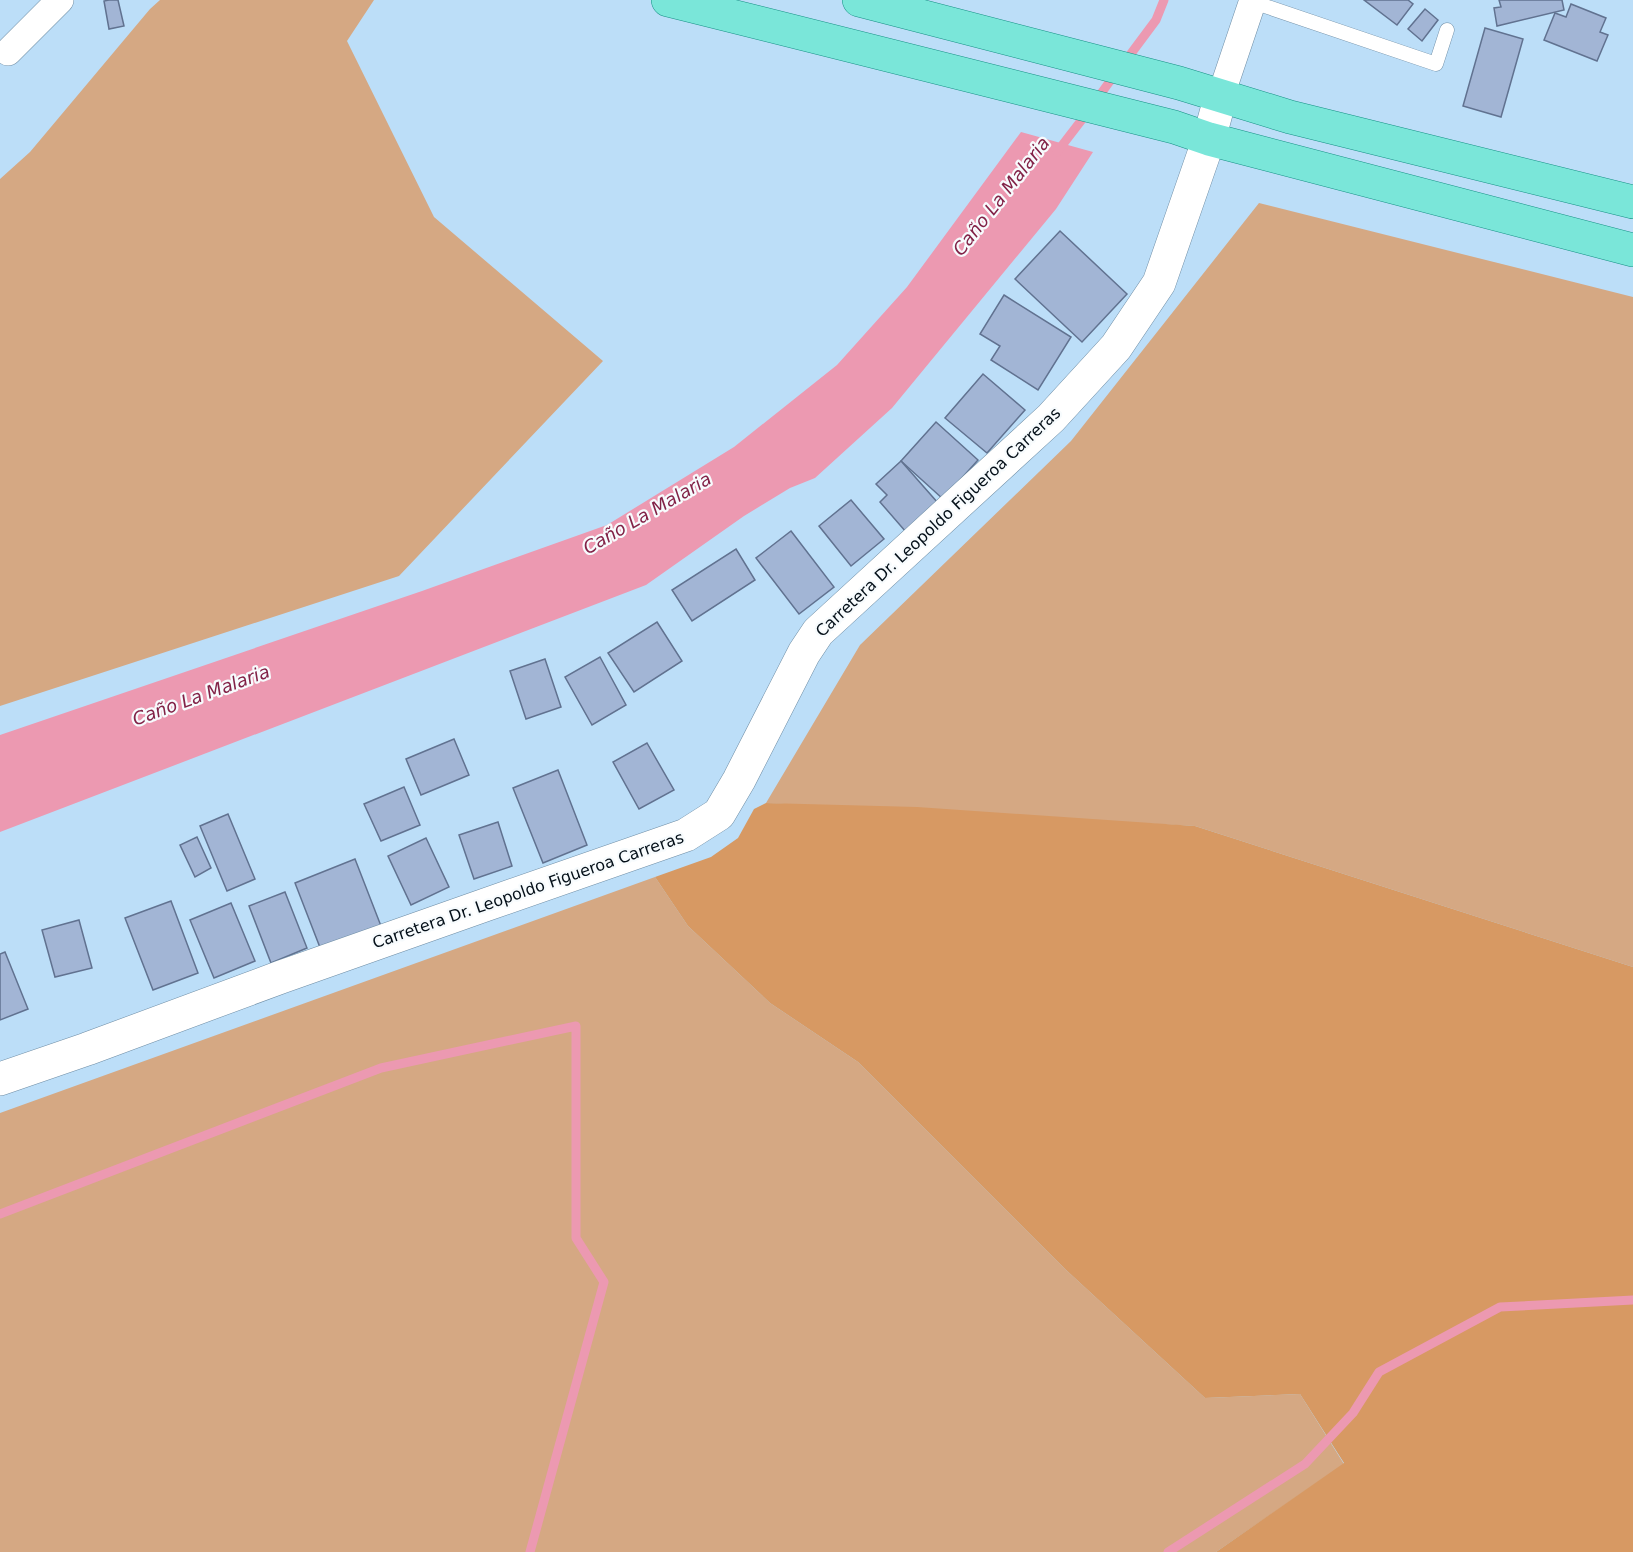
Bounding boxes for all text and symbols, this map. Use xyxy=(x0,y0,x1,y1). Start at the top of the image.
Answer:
water label: Caño La Malaria xyxy=(948,133,1054,259)
street label: Carretera Dr. Leopoldo Figueroa Carreras xyxy=(812,403,1064,641)
water label: Caño La Malaria xyxy=(579,468,715,558)
water label: Caño La Malaria xyxy=(129,660,273,730)
street label: Carretera Dr. Leopoldo Figueroa Carreras xyxy=(370,828,686,952)

